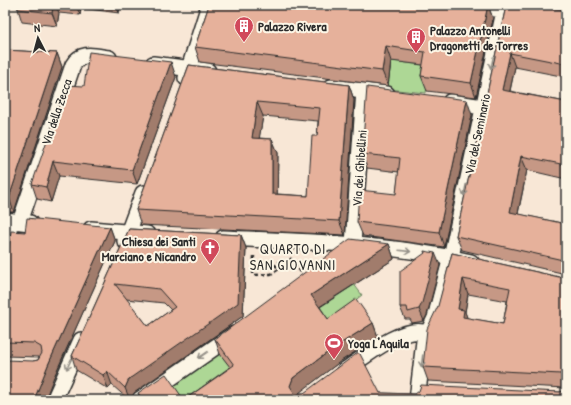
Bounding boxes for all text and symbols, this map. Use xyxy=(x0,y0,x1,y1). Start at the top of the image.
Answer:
building icon: Palazzo Rivera xyxy=(233,15,255,43)
place label: Palazzo Rivera xyxy=(258,17,327,35)
north arrow xyxy=(18,18,58,58)
text: N xyxy=(33,21,41,35)
place label: Palazzo Antonelli Dragonetti de Torres xyxy=(430,21,528,55)
building icon: Palazzo Antonelli Dragonetti de Torres xyxy=(405,26,427,54)
one-way arrow xyxy=(488,56,496,69)
street label: Via della Zecca xyxy=(36,76,76,148)
street label: Via del Seminario xyxy=(460,92,494,176)
street label: Via dei Ghibellini xyxy=(347,129,371,207)
one-way arrow xyxy=(461,183,469,196)
place label: Chiesa dei Santi Marciano e Nicandro xyxy=(102,232,197,265)
church icon: Chiesa dei Santi Marciano e Nicandro xyxy=(199,237,221,265)
district label: QUARTO DI SAN GIOVANNI xyxy=(250,239,336,274)
one-way arrow xyxy=(399,247,412,255)
sports icon: Yoga L'Aquila xyxy=(323,332,345,360)
place label: Yoga L'Aquila xyxy=(348,334,410,353)
one-way arrow xyxy=(198,351,209,359)
one-way arrow xyxy=(418,354,426,367)
one-way arrow xyxy=(65,357,72,369)

